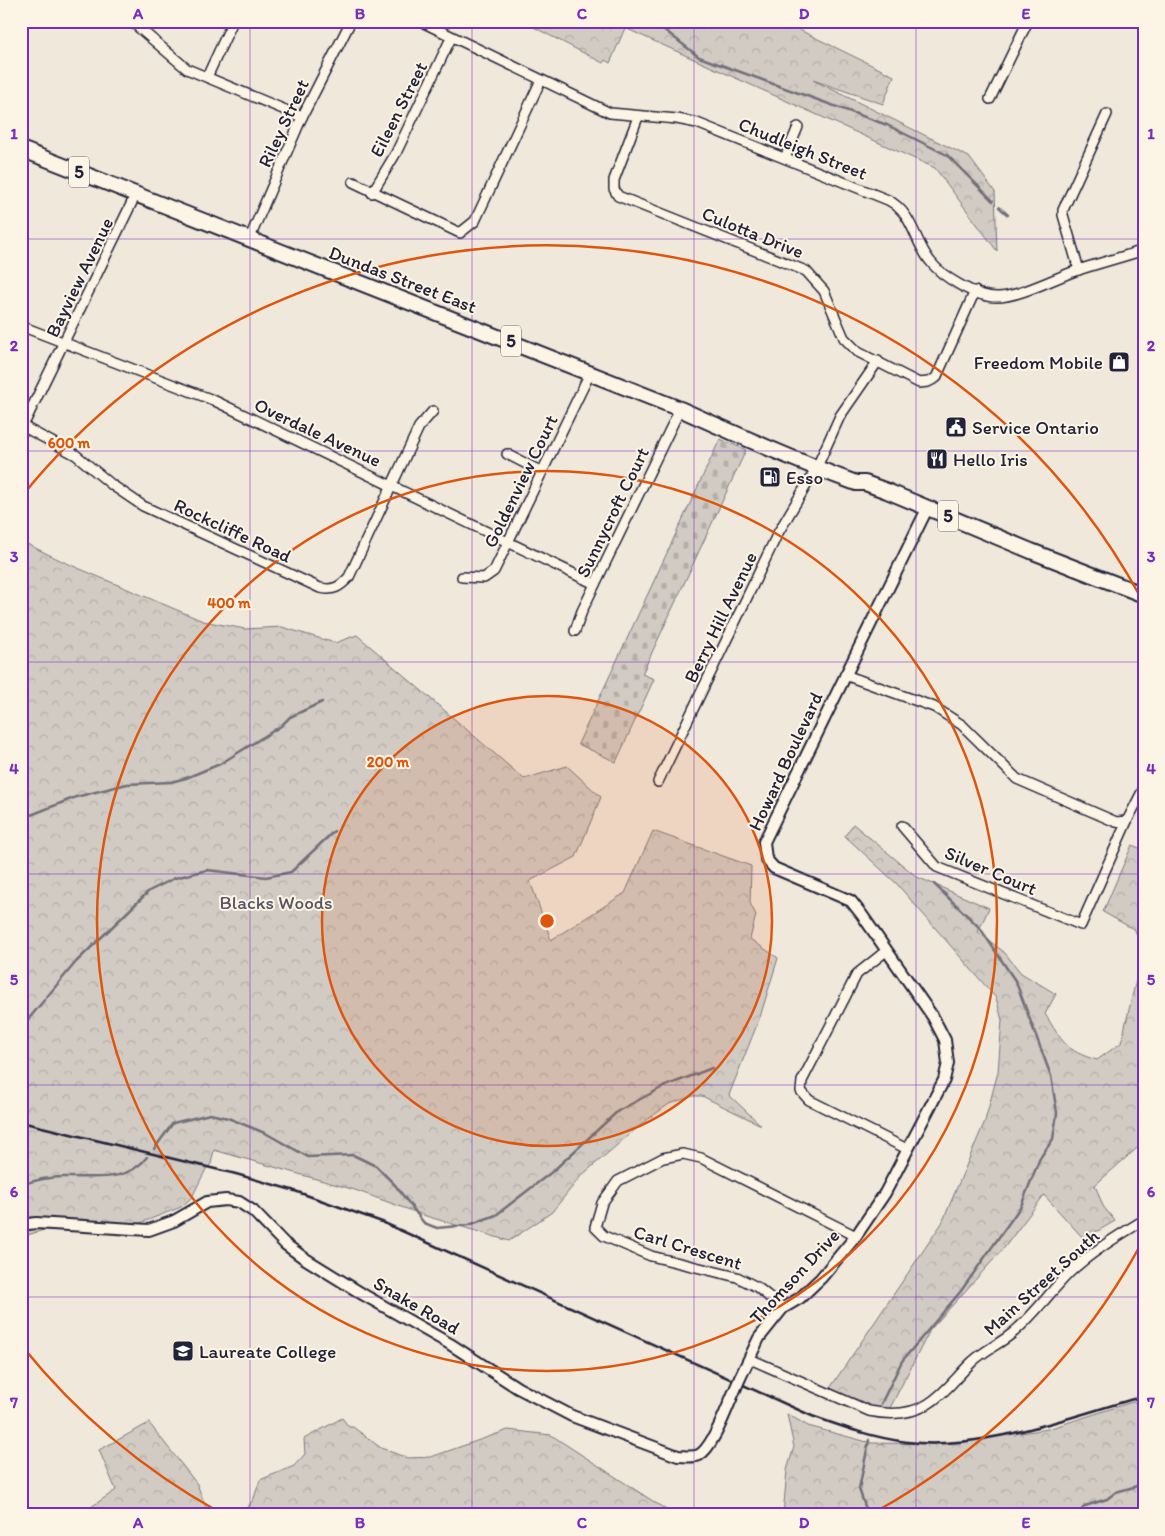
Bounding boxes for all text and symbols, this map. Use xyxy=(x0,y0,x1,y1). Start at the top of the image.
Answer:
text: A xyxy=(132,4,144,23)
text: B xyxy=(355,4,366,23)
text: C xyxy=(577,4,588,23)
text: D xyxy=(799,4,810,23)
text: E xyxy=(1022,4,1031,23)
street label: Eileen Street xyxy=(365,58,432,161)
street label: Riley Street xyxy=(253,75,314,171)
street label: Chudleigh Street xyxy=(735,112,870,185)
text: 1 xyxy=(10,124,18,143)
text: 1 xyxy=(1147,124,1155,143)
road number: 5 xyxy=(69,156,89,188)
street label: Culotta Drive xyxy=(699,202,807,263)
street label: Bayview Avenue xyxy=(41,214,118,341)
street label: Dundas Street East xyxy=(326,241,480,318)
road number: 5 xyxy=(501,326,521,356)
text: 2 xyxy=(10,336,19,355)
text: 2 xyxy=(1147,336,1156,355)
shop icon: Freedom Mobile xyxy=(1107,350,1131,374)
place label: Freedom Mobile xyxy=(974,351,1103,374)
street label: Overdale Avenue xyxy=(251,393,385,472)
street label: Goldenview Court xyxy=(478,411,563,552)
public building icon: Service Ontario xyxy=(944,415,968,439)
place label: Service Ontario xyxy=(972,416,1099,439)
text: 600 m xyxy=(48,434,91,452)
street label: Sunnycroft Court xyxy=(571,443,654,581)
restaurant icon: Hello Iris xyxy=(925,447,949,471)
place label: Hello Iris xyxy=(953,448,1028,471)
fuel station icon: Esso xyxy=(758,465,782,489)
place label: Esso xyxy=(786,466,823,489)
street label: Rockcliffe Road xyxy=(170,493,296,568)
road number: 5 xyxy=(938,501,958,532)
text: 3 xyxy=(10,547,19,566)
text: 3 xyxy=(1147,547,1156,566)
street label: Berry Hill Avenue xyxy=(679,548,762,686)
text: 400 m xyxy=(207,594,251,612)
street label: Howard Boulevard xyxy=(743,688,828,834)
text: 200 m xyxy=(367,753,410,771)
text: 4 xyxy=(9,759,19,778)
text: 4 xyxy=(1146,759,1156,778)
street label: Silver Court xyxy=(941,841,1040,900)
park label: Blacks Woods xyxy=(219,891,333,914)
centre of rings xyxy=(538,912,556,930)
text: 5 xyxy=(10,970,19,989)
text: 5 xyxy=(1147,970,1156,989)
text: 6 xyxy=(10,1182,19,1201)
text: 6 xyxy=(1147,1182,1156,1201)
street label: Carl Crescent xyxy=(631,1220,745,1275)
street label: Thomson Drive xyxy=(745,1224,844,1329)
street label: Main Street South xyxy=(979,1224,1104,1340)
street label: Snake Road xyxy=(369,1271,465,1340)
school or university icon: Laureate College xyxy=(171,1339,195,1363)
place label: Laureate College xyxy=(199,1340,336,1363)
text: 7 xyxy=(9,1393,18,1412)
text: 7 xyxy=(1146,1393,1155,1412)
text: A xyxy=(132,1513,144,1532)
text: B xyxy=(355,1513,366,1532)
text: C xyxy=(577,1513,588,1532)
text: D xyxy=(799,1513,810,1532)
text: E xyxy=(1022,1513,1031,1532)

